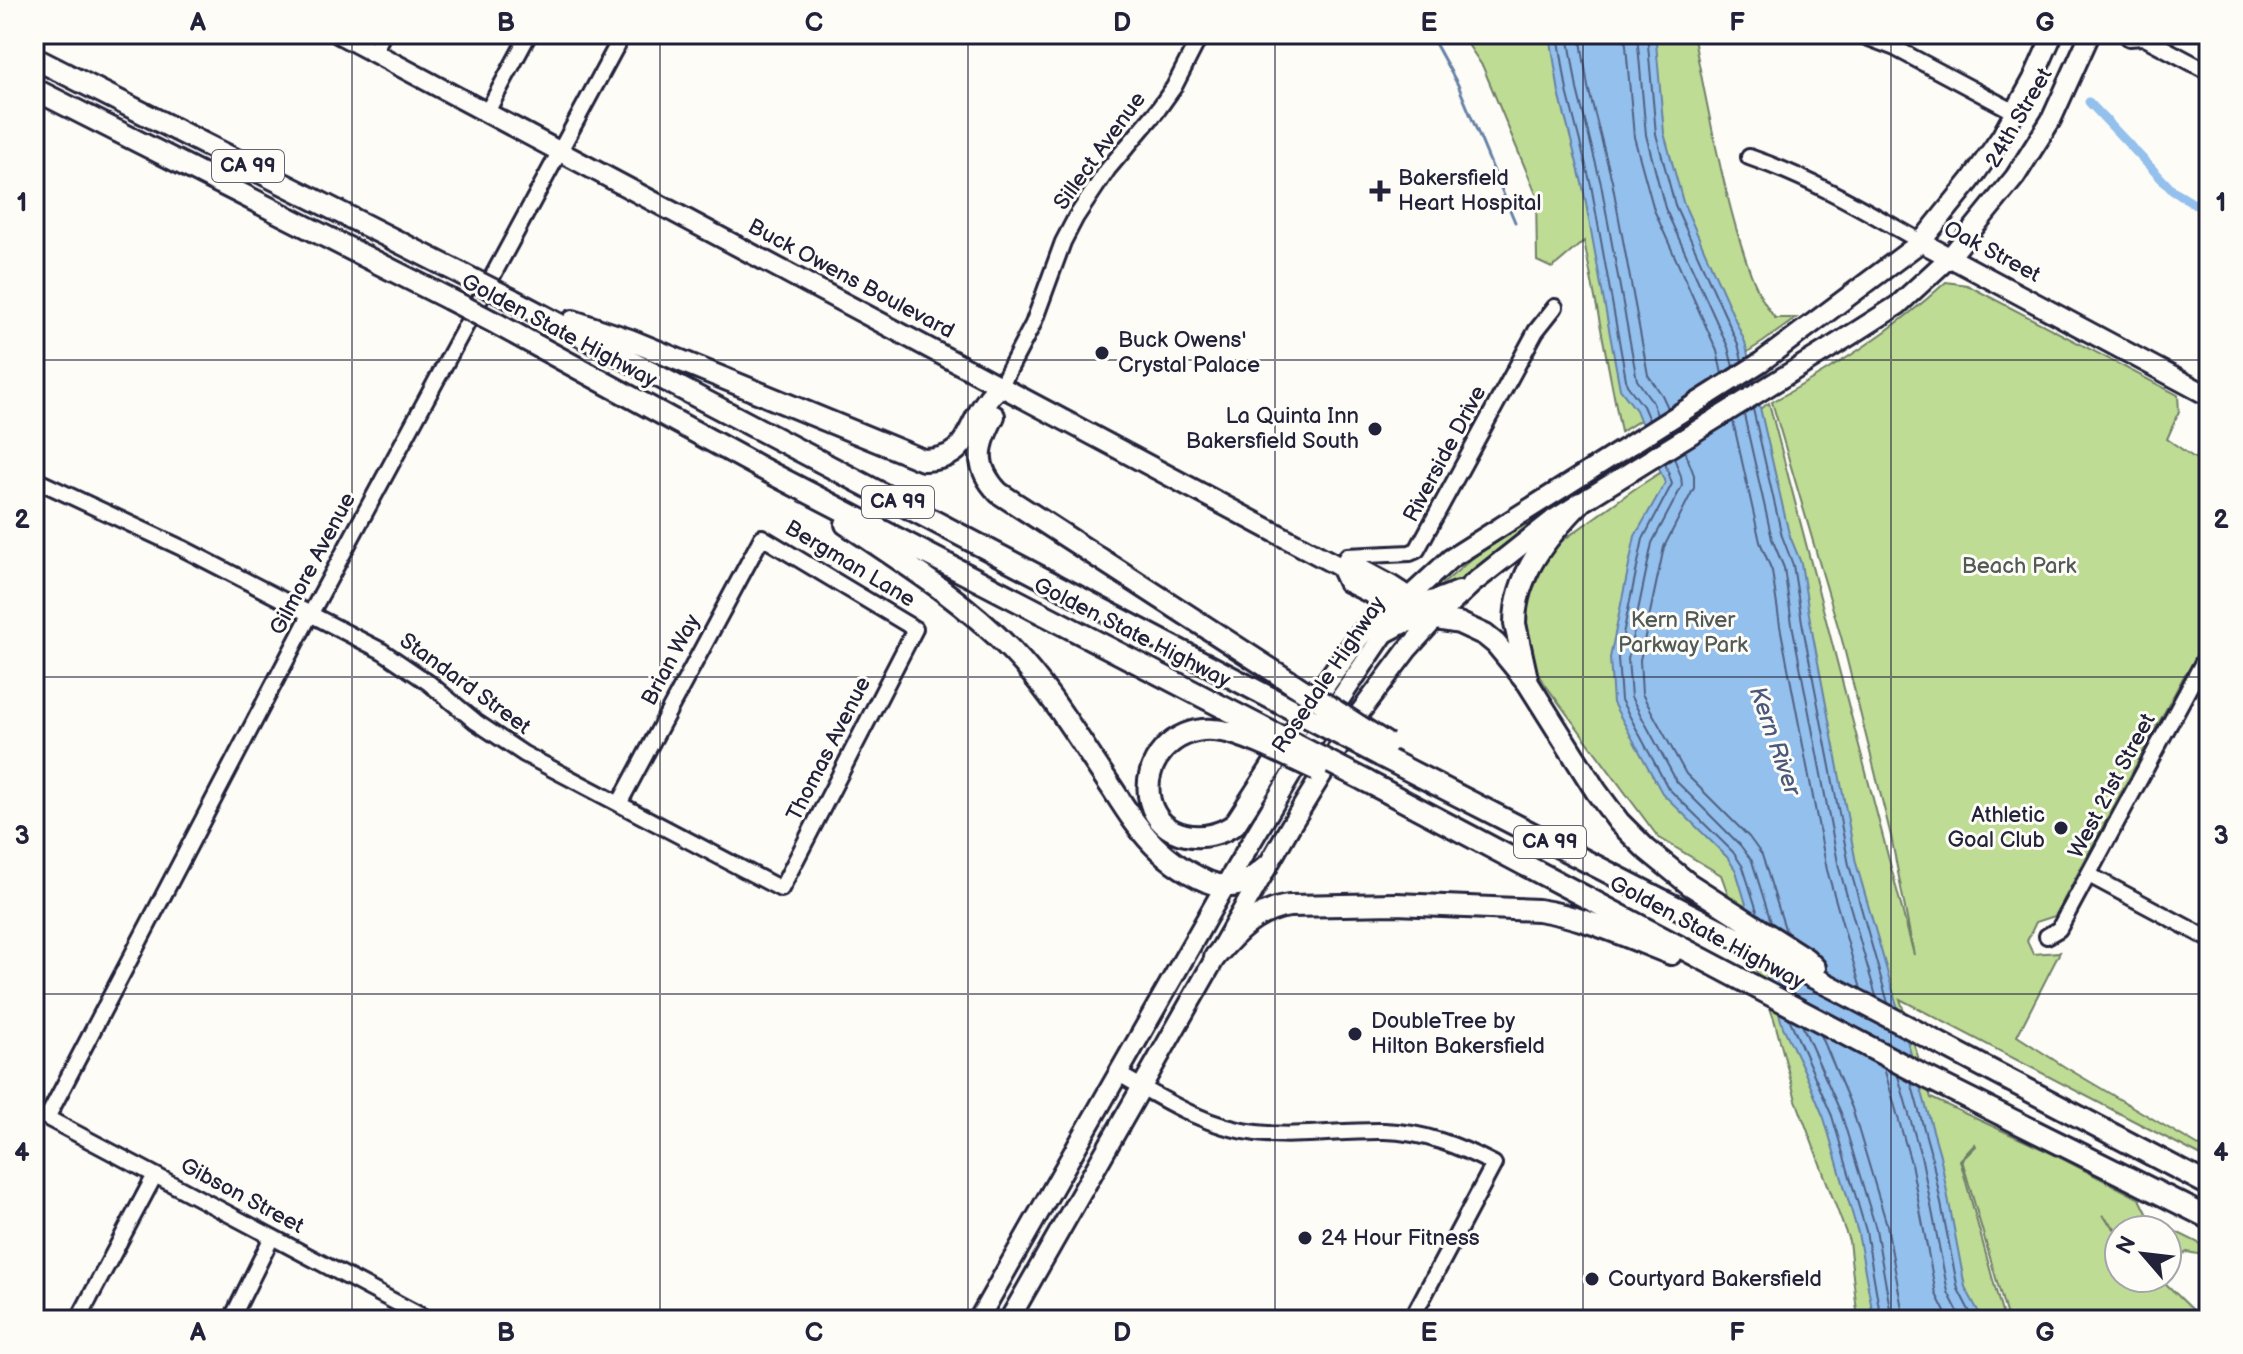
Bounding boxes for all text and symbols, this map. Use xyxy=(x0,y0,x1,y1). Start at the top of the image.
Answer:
text: A xyxy=(189,8,206,39)
text: B xyxy=(497,8,515,39)
text: C xyxy=(805,8,823,39)
text: D xyxy=(1113,8,1131,39)
text: E xyxy=(1421,8,1438,39)
text: F xyxy=(1729,8,1745,39)
text: G xyxy=(2035,8,2055,39)
street label: 24th Street xyxy=(1980,63,2059,173)
street label: Sillect Avenue xyxy=(1048,87,1152,215)
road number: CA 99 xyxy=(212,150,284,182)
place label: Bakersfield Heart Hospital xyxy=(1398,165,1541,217)
marker: Bakersfield Heart Hospital xyxy=(1369,180,1391,202)
text: 1 xyxy=(17,188,27,219)
text: 1 xyxy=(2216,188,2226,219)
street label: Buck Owens Boulevard xyxy=(743,213,959,345)
street label: Oak Street xyxy=(1939,215,2045,289)
street label: Golden State Highway xyxy=(457,268,661,394)
place label: Buck Owens' Crystal Palace xyxy=(1118,327,1260,379)
marker: Buck Owens' Crystal Palace xyxy=(1093,344,1111,362)
street label: Riverside Drive xyxy=(1398,381,1492,527)
place label: La Quinta Inn Bakersfield South xyxy=(1186,403,1359,455)
marker: La Quinta Inn Bakersfield South xyxy=(1366,420,1384,438)
road number: CA 99 xyxy=(862,486,934,518)
street label: Gilmore Avenue xyxy=(264,488,362,640)
text: 2 xyxy=(14,505,30,536)
text: 2 xyxy=(2213,505,2229,536)
street label: Bergman Lane xyxy=(780,515,920,613)
park label: Beach Park xyxy=(1962,553,2076,580)
street label: Golden State Highway xyxy=(1029,572,1235,694)
street label: Rosedale Highway xyxy=(1266,591,1392,759)
park label: Kern River Parkway Park xyxy=(1618,607,1748,659)
street label: Brian Way xyxy=(636,610,706,710)
street label: Standard Street xyxy=(394,627,536,741)
street label: Thomas Avenue xyxy=(781,672,877,826)
water label: Kern River xyxy=(1743,683,1808,801)
street label: West 21st Street xyxy=(2062,709,2162,863)
place label: Athletic Goal Club xyxy=(1948,802,2045,854)
marker: Athletic Goal Club xyxy=(2052,819,2070,837)
text: 3 xyxy=(14,821,30,852)
text: 3 xyxy=(2213,821,2229,852)
road number: CA 99 xyxy=(1514,826,1586,858)
street label: Golden State Highway xyxy=(1605,870,1809,996)
place label: DoubleTree by Hilton Bakersfield xyxy=(1371,1008,1545,1060)
marker: DoubleTree by Hilton Bakersfield xyxy=(1346,1025,1364,1043)
text: 4 xyxy=(14,1138,30,1169)
text: 4 xyxy=(2213,1138,2229,1169)
street label: Gibson Street xyxy=(176,1152,308,1240)
north arrow xyxy=(2103,1214,2183,1294)
place label: 24 Hour Fitness xyxy=(1321,1225,1480,1252)
marker: 24 Hour Fitness xyxy=(1296,1229,1314,1247)
text: N xyxy=(2111,1232,2142,1259)
place label: Courtyard Bakersfield xyxy=(1608,1266,1822,1293)
marker: Courtyard Bakersfield xyxy=(1583,1270,1601,1288)
text: A xyxy=(189,1318,206,1349)
text: B xyxy=(497,1318,515,1349)
text: C xyxy=(805,1318,823,1349)
text: D xyxy=(1113,1318,1131,1349)
text: E xyxy=(1421,1318,1438,1349)
text: F xyxy=(1729,1318,1745,1349)
text: G xyxy=(2035,1318,2055,1349)

